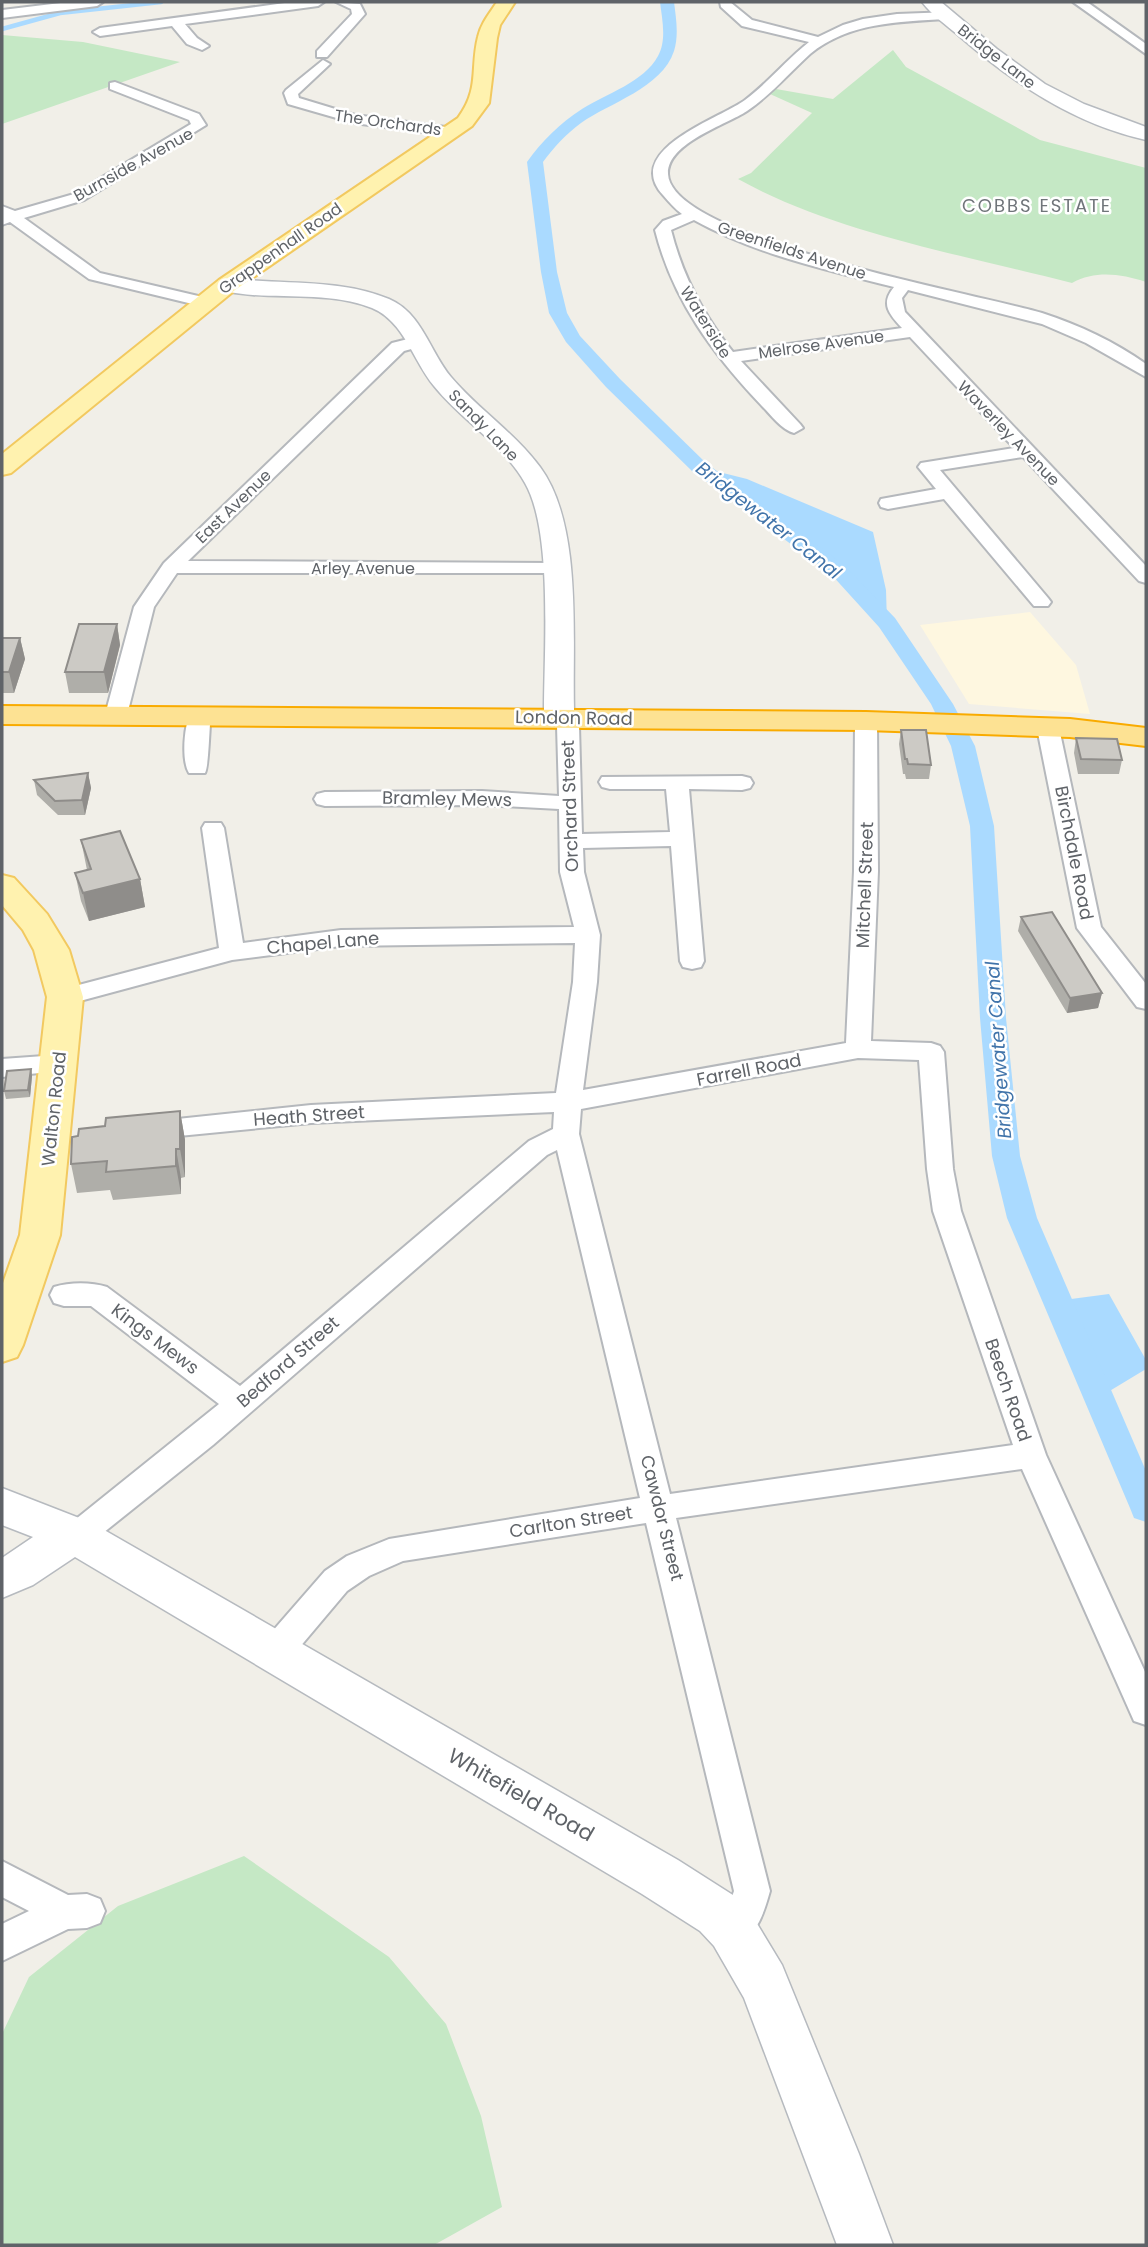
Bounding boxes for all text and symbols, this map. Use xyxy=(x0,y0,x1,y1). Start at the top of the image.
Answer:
street label: Bridge Lane xyxy=(953,19,1041,94)
street label: The Orchards xyxy=(333,104,443,141)
street label: Burnside Avenue xyxy=(69,122,197,207)
district label: COBBS ESTATE xyxy=(962,193,1112,218)
street label: Grappenhall Road xyxy=(214,197,347,300)
street label: Greenfields Avenue xyxy=(715,216,869,285)
street label: Waterside xyxy=(674,282,737,363)
street label: Melrose Avenue xyxy=(757,324,885,365)
street label: Waverley Avenue xyxy=(952,376,1065,491)
street label: Sandy Lane xyxy=(443,384,524,467)
water label: Bridgewater Canal xyxy=(690,455,847,586)
street label: East Avenue xyxy=(190,464,276,549)
street label: Arley Avenue xyxy=(311,557,415,580)
street label: London Road xyxy=(515,704,633,731)
street label: Orchard Street xyxy=(555,740,584,872)
street label: Birchdale Road xyxy=(1049,784,1100,922)
street label: Bramley Mews xyxy=(382,785,512,812)
street label: Mitchell Street xyxy=(850,821,879,949)
street label: Chapel Lane xyxy=(266,925,380,960)
water label: Bridgewater Canal xyxy=(979,960,1018,1140)
street label: Farrell Road xyxy=(694,1047,803,1092)
street label: Walton Road xyxy=(35,1050,72,1168)
street label: Heath Street xyxy=(253,1099,365,1132)
street label: Kings Mews xyxy=(106,1297,204,1380)
street label: Bedford Street xyxy=(231,1310,344,1413)
street label: Beech Road xyxy=(979,1335,1038,1445)
street label: Cawdor Street xyxy=(635,1452,690,1583)
street label: Carlton Street xyxy=(508,1499,634,1544)
street label: Whitefield Road xyxy=(443,1741,600,1848)

